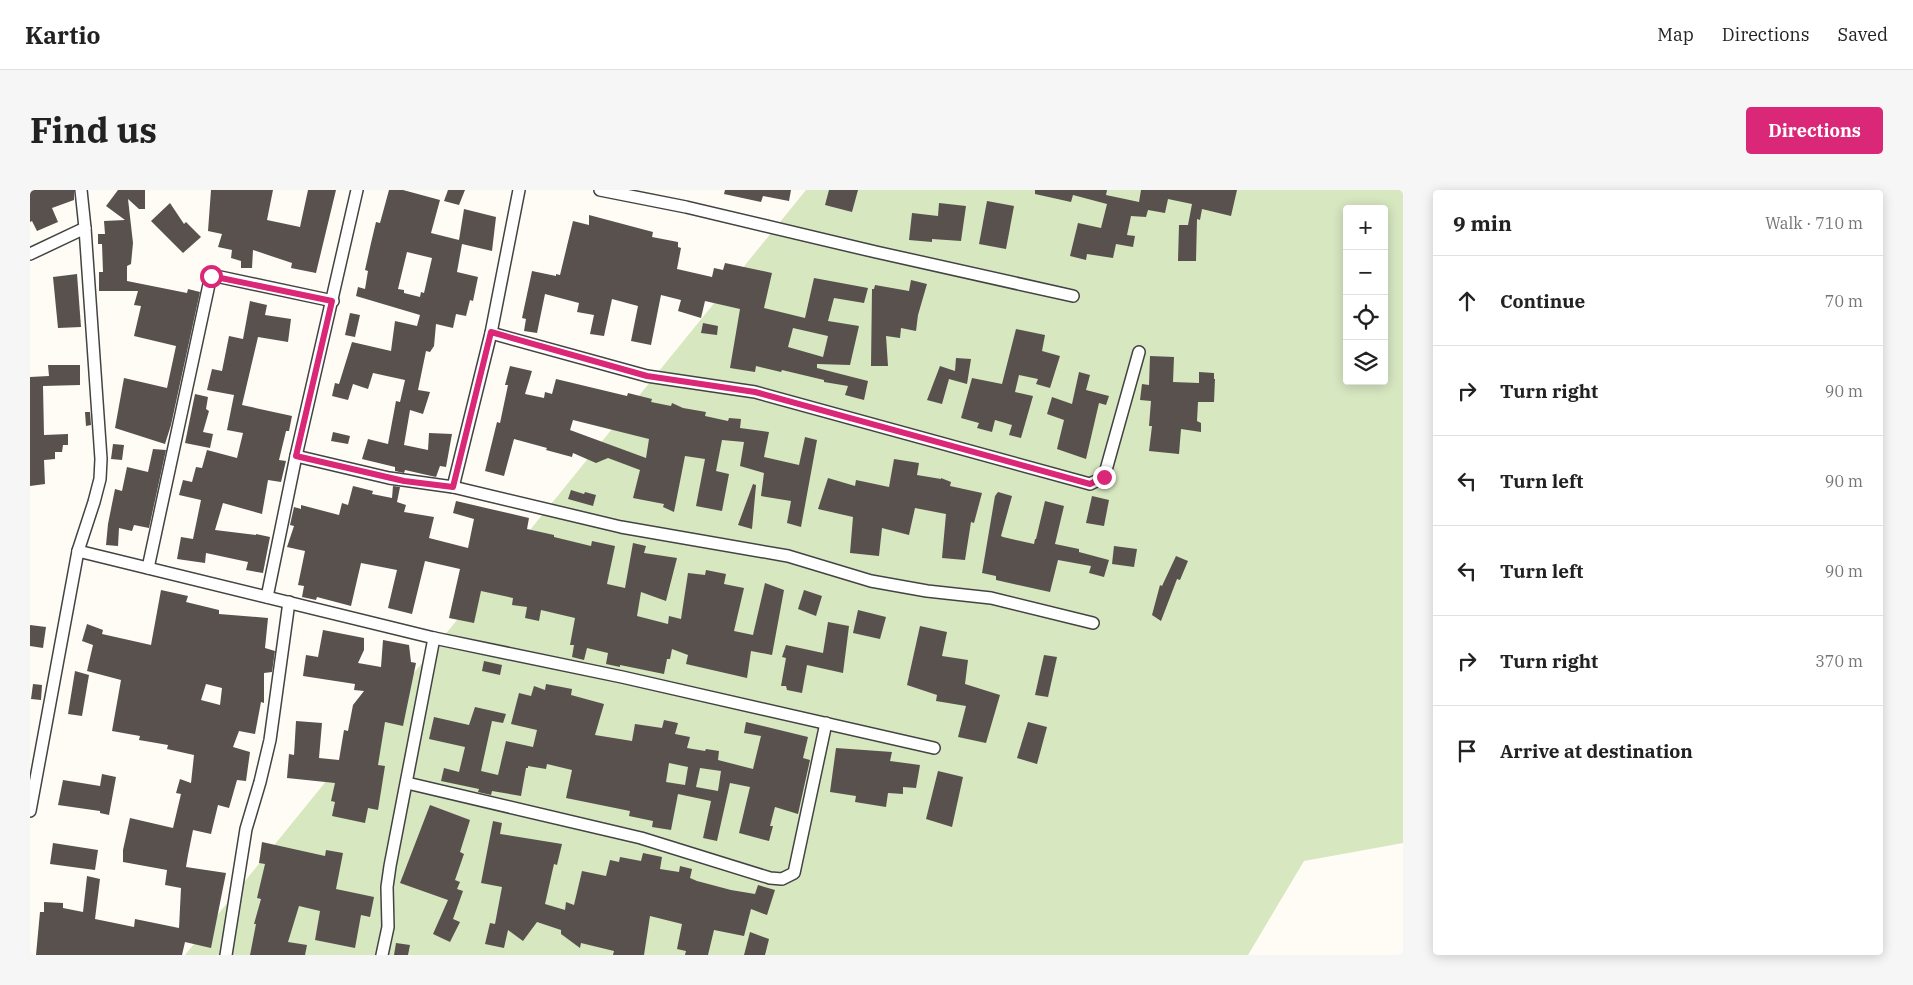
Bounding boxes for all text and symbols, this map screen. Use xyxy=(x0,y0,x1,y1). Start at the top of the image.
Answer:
text: Kartio xyxy=(25,19,100,51)
text: Map xyxy=(1657,23,1694,46)
text: Directions xyxy=(1722,23,1810,46)
text: Saved xyxy=(1838,23,1888,46)
text: Find us xyxy=(30,107,157,153)
button: Directions xyxy=(1746,107,1883,154)
map controls xyxy=(1343,205,1388,385)
button: + xyxy=(1343,205,1388,250)
text: 9 min xyxy=(1453,209,1512,237)
text: Walk · 710 m xyxy=(1765,213,1863,233)
button: − xyxy=(1343,250,1388,295)
route start xyxy=(200,265,223,288)
icon: ahead xyxy=(1453,287,1481,315)
text: Continue xyxy=(1500,289,1585,313)
text: 70 m xyxy=(1825,291,1863,311)
button: locate xyxy=(1343,295,1388,340)
button: layers xyxy=(1343,340,1388,385)
icon: right xyxy=(1453,377,1481,405)
text: Turn right xyxy=(1500,379,1598,403)
text: 90 m xyxy=(1825,381,1863,401)
route end xyxy=(1093,466,1116,489)
icon: left xyxy=(1453,467,1481,495)
text: Turn left xyxy=(1500,469,1583,493)
text: 90 m xyxy=(1825,471,1863,491)
icon: left xyxy=(1453,557,1481,585)
text: Turn left xyxy=(1500,559,1583,583)
text: 90 m xyxy=(1825,561,1863,581)
icon: right xyxy=(1453,647,1481,675)
text: Turn right xyxy=(1500,649,1598,673)
text: 370 m xyxy=(1815,651,1863,671)
icon: arrive xyxy=(1453,737,1481,765)
text: Arrive at destination xyxy=(1500,739,1693,763)

